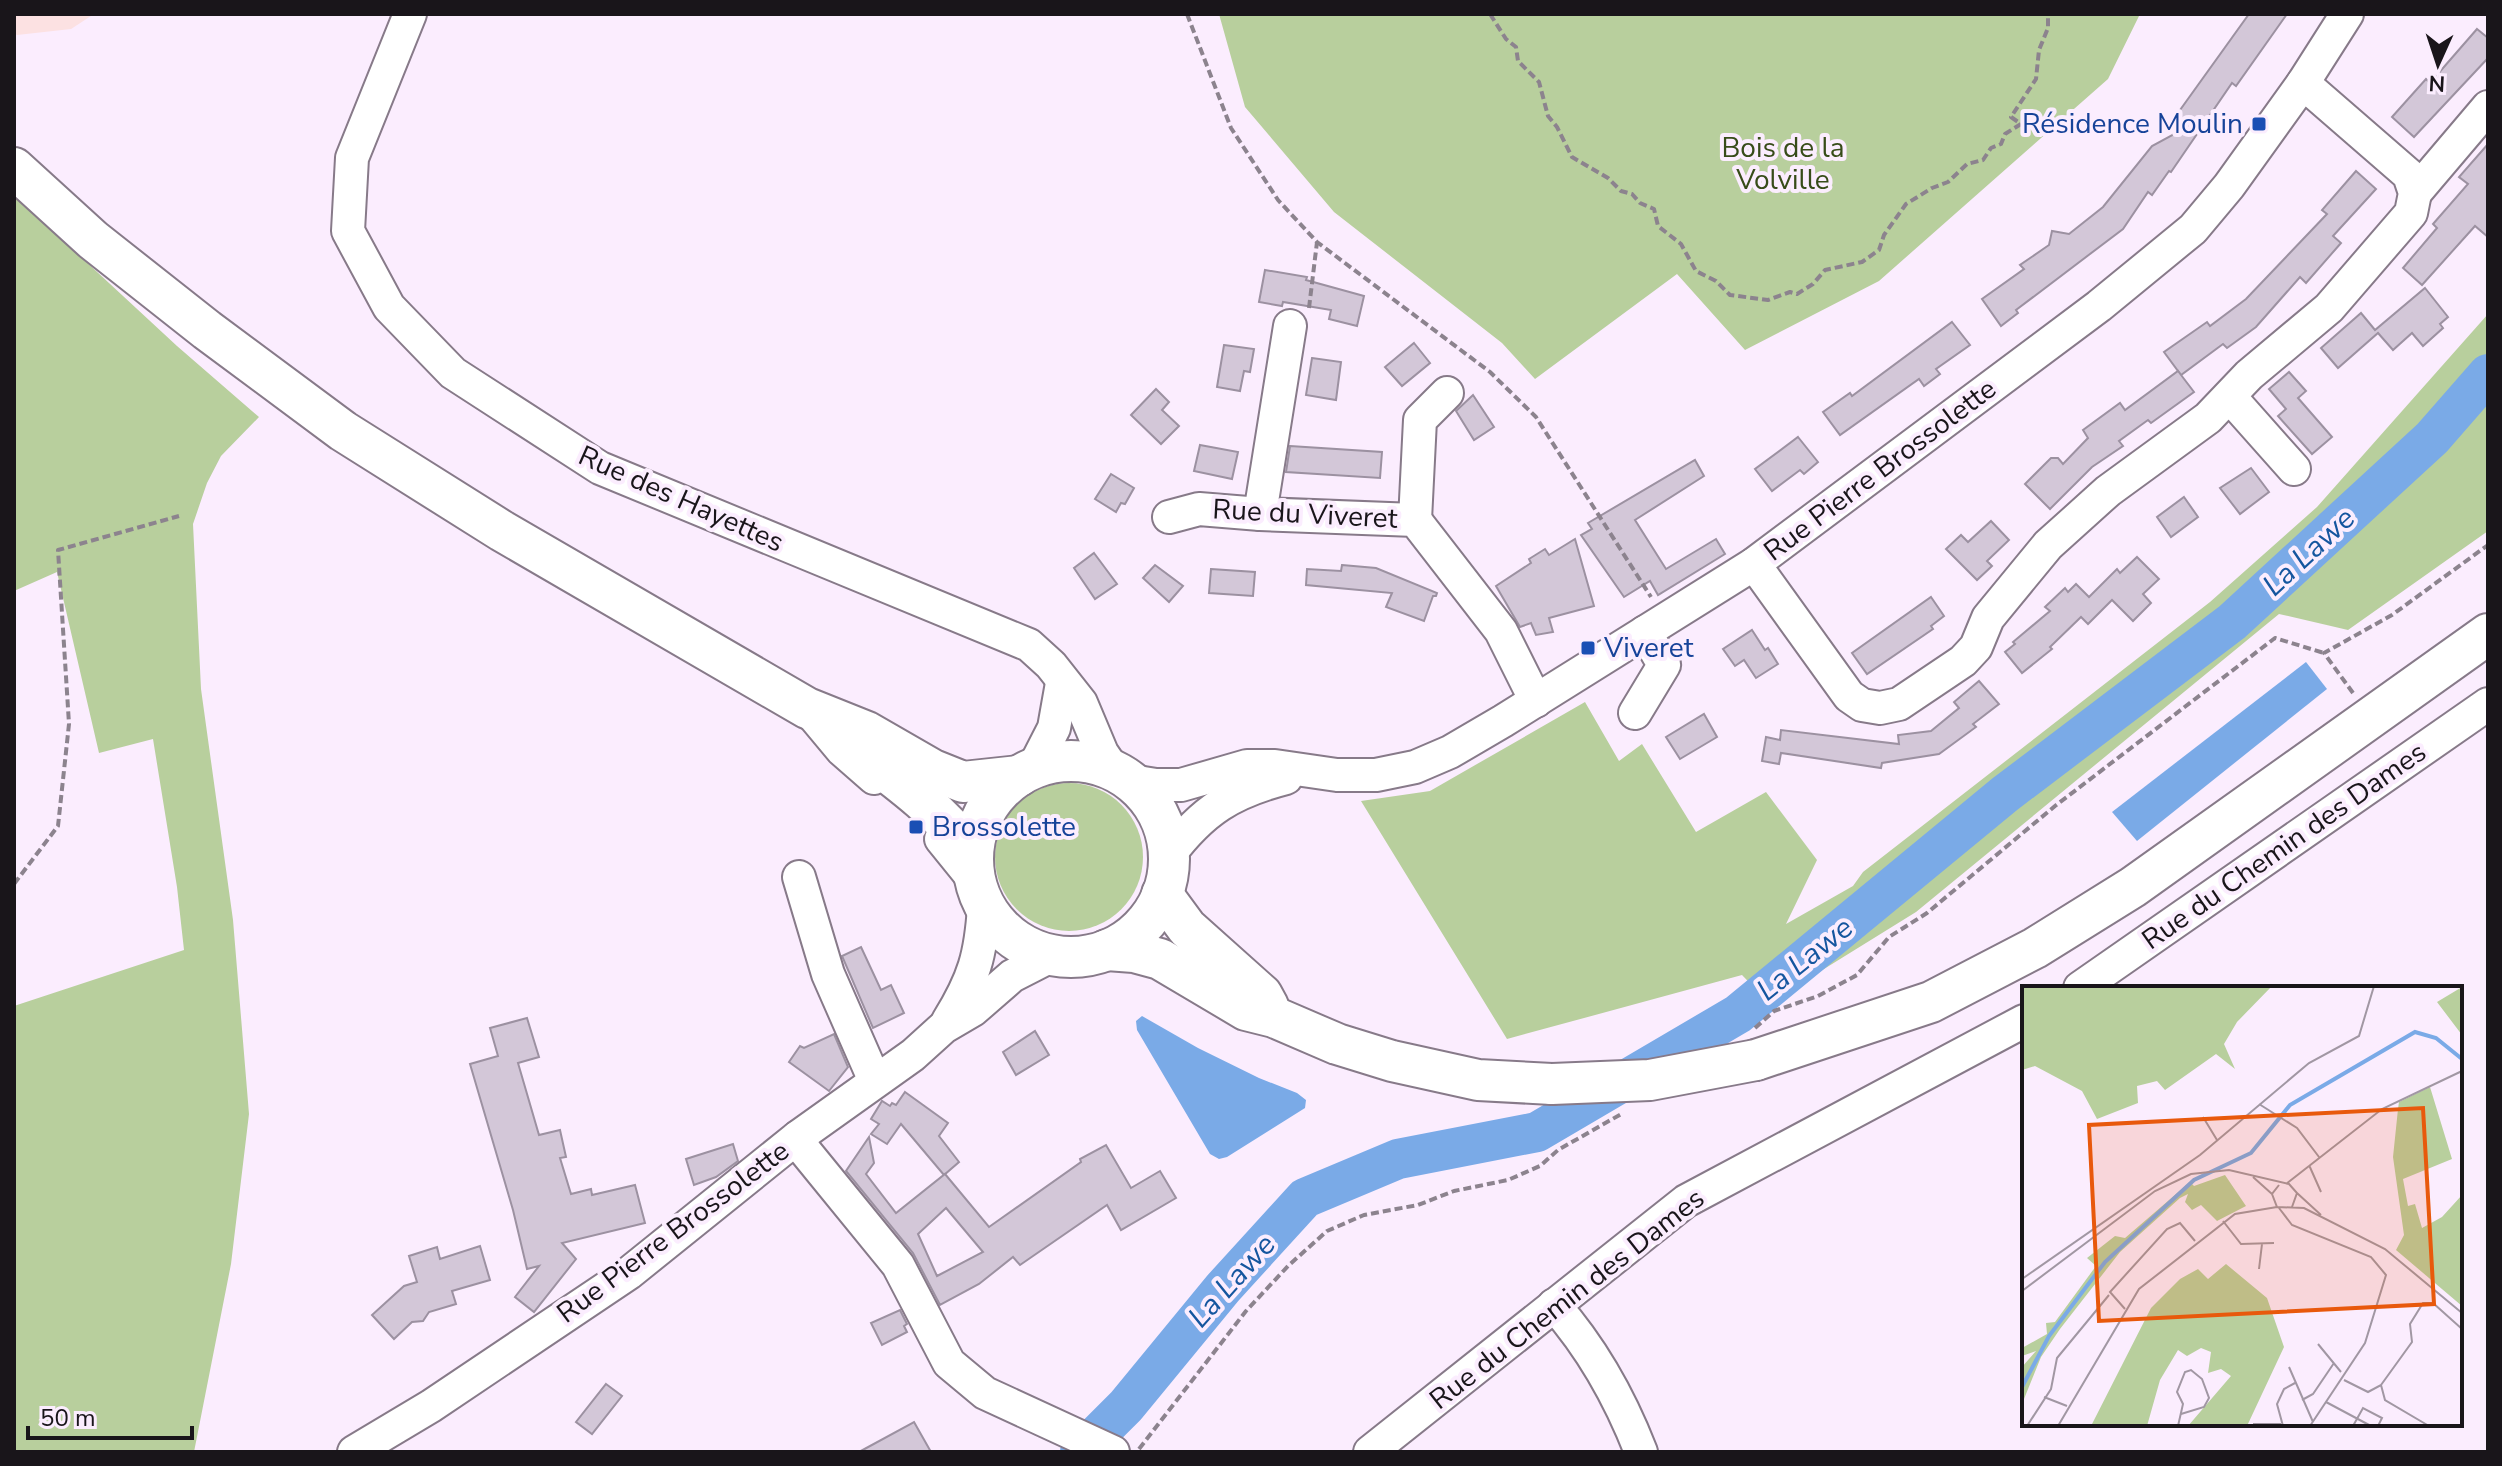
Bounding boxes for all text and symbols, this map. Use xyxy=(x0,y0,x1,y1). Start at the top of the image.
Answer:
north arrow xyxy=(2398,24,2478,104)
text: N xyxy=(2428,68,2446,98)
place label: Résidence Moulin xyxy=(2022,105,2243,143)
marker: Résidence Moulin xyxy=(2250,115,2268,133)
park label: Bois de la Volville xyxy=(1721,129,1845,199)
street label: Rue Pierre Brossolette xyxy=(1756,370,2004,570)
street label: Rue des Hayettes xyxy=(572,437,790,561)
street label: Rue du Viveret xyxy=(1212,490,1399,538)
water label: La Lawe xyxy=(2254,498,2364,605)
place label: Viveret xyxy=(1603,629,1694,667)
marker: Viveret xyxy=(1579,639,1597,657)
street label: Rue du Chemin des Dames xyxy=(2134,733,2434,959)
place label: Brossolette xyxy=(932,808,1076,846)
marker: Brossolette xyxy=(907,818,925,836)
water label: La Lawe xyxy=(1748,908,1862,1010)
inset map xyxy=(2022,986,2462,1426)
street label: Rue Pierre Brossolette xyxy=(549,1132,797,1332)
street label: Rue du Chemin des Dames xyxy=(1422,1180,1712,1418)
water label: La Lawe xyxy=(1179,1225,1285,1337)
scale bar xyxy=(28,1390,192,1440)
text: 50 m xyxy=(40,1402,96,1434)

